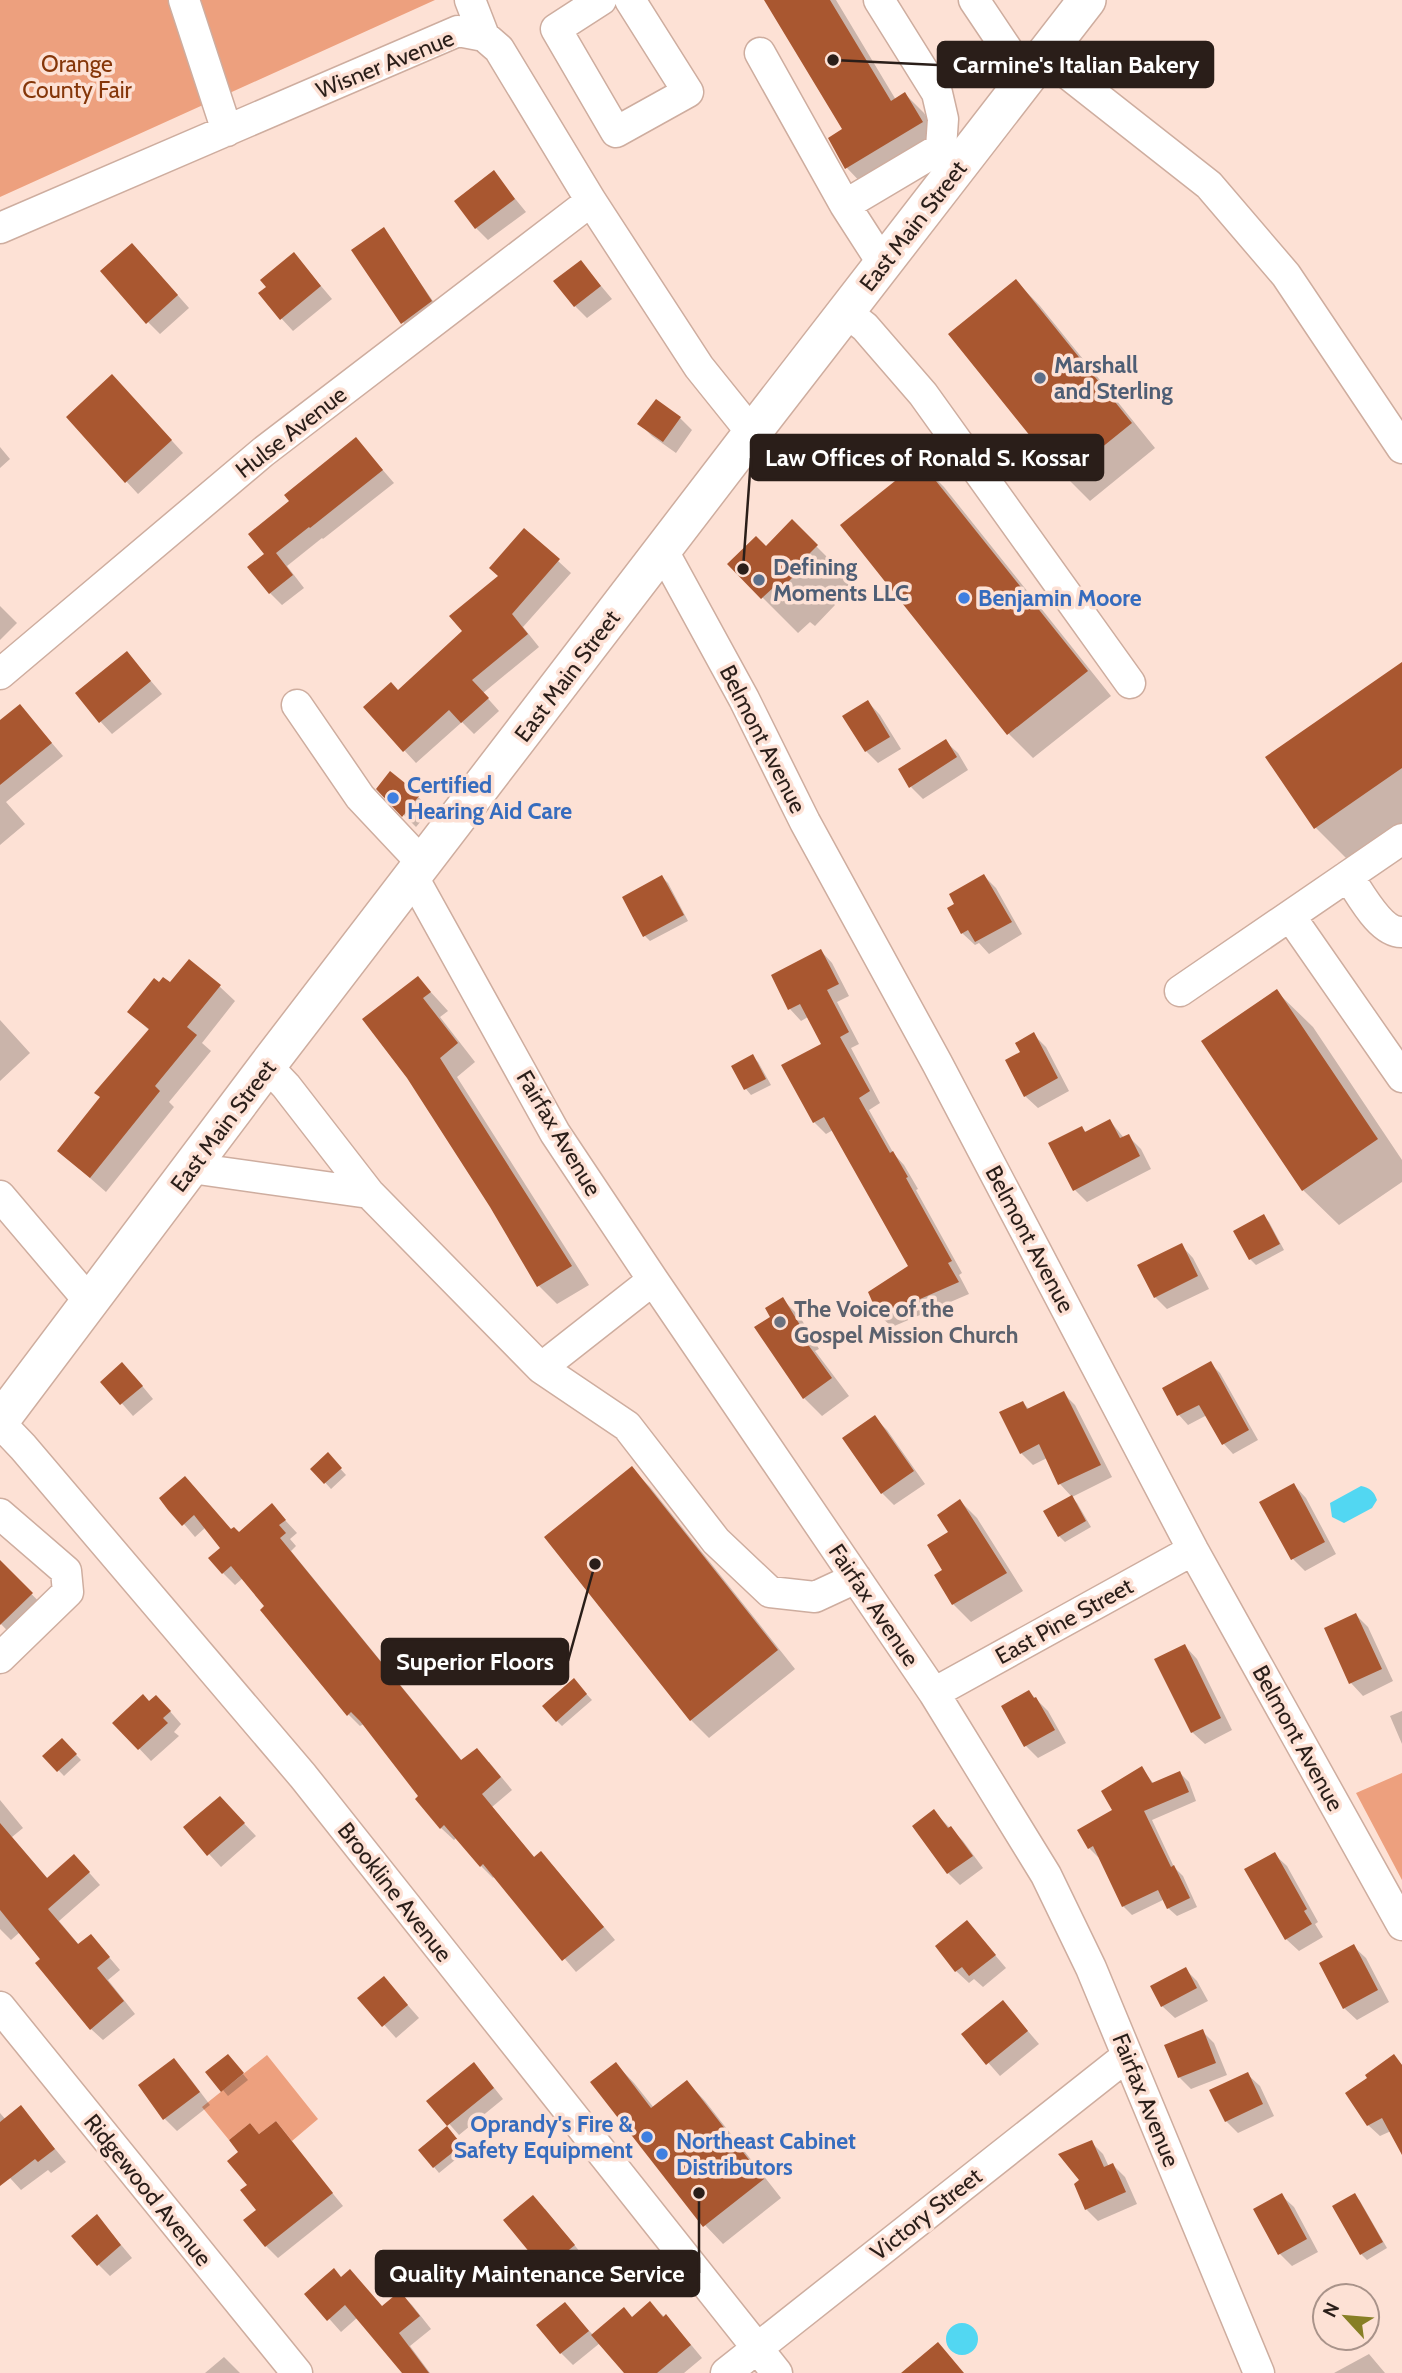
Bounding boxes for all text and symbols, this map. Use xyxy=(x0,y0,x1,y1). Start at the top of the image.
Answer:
street label: Wisner Avenue xyxy=(312,24,458,104)
callout: Carmine's Italian Bakery xyxy=(938,42,1213,87)
park label: Orange County Fair xyxy=(22,50,133,104)
text: Carmine's Italian Bakery xyxy=(953,50,1199,79)
street label: East Main Street xyxy=(853,155,973,297)
place label: Marshall and Sterling xyxy=(1054,351,1173,405)
marker: Marshall and Sterling xyxy=(1032,370,1048,386)
street label: Hulse Avenue xyxy=(230,380,352,484)
callout: Law Offices of Ronald S. Kossar xyxy=(751,435,1103,480)
text: Law Offices of Ronald S. Kossar xyxy=(765,443,1089,472)
place label: Defining Moments LLC xyxy=(773,553,909,607)
marker: Defining Moments LLC xyxy=(751,572,767,588)
place label: Benjamin Moore xyxy=(978,584,1142,612)
marker: Benjamin Moore xyxy=(956,590,972,606)
street label: East Main Street xyxy=(508,604,626,747)
street label: Belmont Avenue xyxy=(714,660,812,818)
place label: Certified Hearing Aid Care xyxy=(407,771,572,825)
marker: Certified Hearing Aid Care xyxy=(385,790,401,806)
street label: East Main Street xyxy=(164,1054,282,1197)
street label: Fairfax Avenue xyxy=(511,1065,608,1201)
street label: Belmont Avenue xyxy=(980,1161,1081,1317)
place label: The Voice of the Gospel Mission Church xyxy=(794,1295,1018,1349)
marker: The Voice of the Gospel Mission Church xyxy=(772,1314,788,1330)
street label: Fairfax Avenue xyxy=(823,1539,925,1672)
street label: East Pine Street xyxy=(990,1572,1138,1670)
callout: Superior Floors xyxy=(382,1639,568,1684)
text: Superior Floors xyxy=(396,1647,554,1676)
street label: Belmont Avenue xyxy=(1246,1660,1350,1816)
street label: Brookline Avenue xyxy=(332,1817,458,1967)
street label: Fairfax Avenue xyxy=(1107,2029,1186,2171)
street label: Ridgewood Avenue xyxy=(78,2108,218,2272)
place label: Oprandy's Fire & Safety Equipment xyxy=(454,2110,634,2164)
place label: Northeast Cabinet Distributors xyxy=(676,2127,856,2181)
marker: Oprandy's Fire & Safety Equipment xyxy=(639,2129,655,2145)
marker: Northeast Cabinet Distributors xyxy=(654,2146,670,2162)
street label: Victory Street xyxy=(865,2162,988,2266)
callout: Quality Maintenance Service xyxy=(376,2251,699,2296)
text: Quality Maintenance Service xyxy=(389,2259,685,2288)
north arrow xyxy=(1311,2282,1381,2352)
text: N xyxy=(1318,2299,1344,2321)

